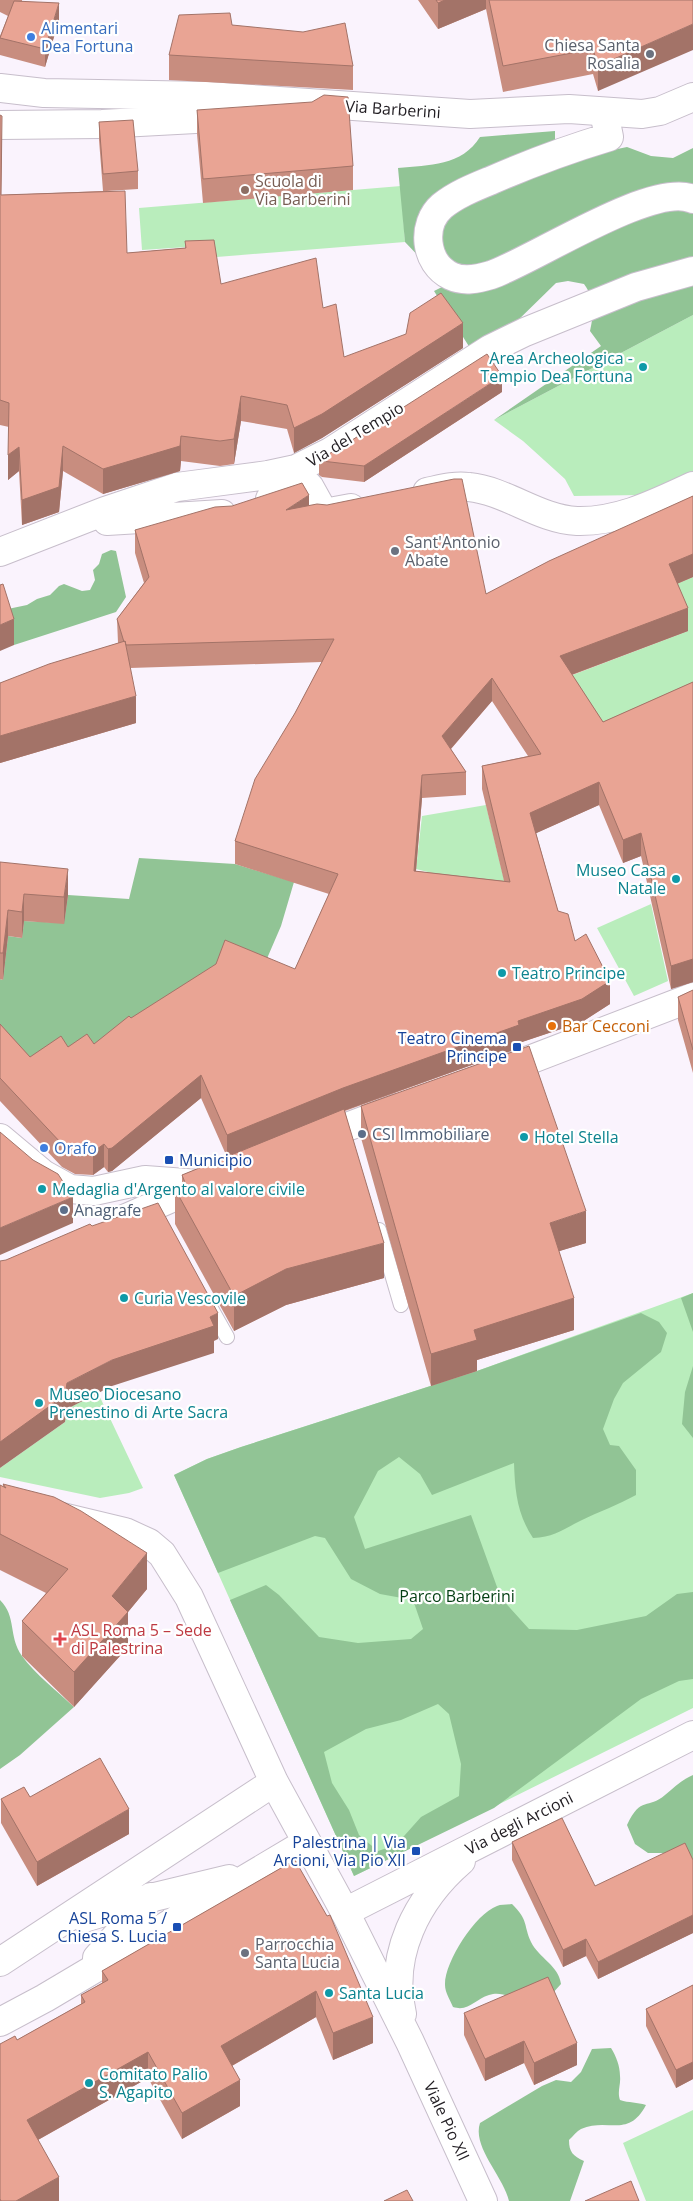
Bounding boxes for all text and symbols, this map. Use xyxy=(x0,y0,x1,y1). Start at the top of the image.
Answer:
place label: Alimentari Dea Fortuna xyxy=(41,17,133,57)
marker: Alimentari Dea Fortuna xyxy=(25,31,37,43)
place label: Chiesa Santa Rosalia xyxy=(544,34,640,74)
marker: Chiesa Santa Rosalia xyxy=(644,48,656,60)
street label: Via Barberini xyxy=(345,95,441,123)
place label: Scuola di Via Barberini xyxy=(255,170,351,210)
marker: Scuola di Via Barberini xyxy=(239,184,251,196)
place label: Area Archeologica - Tempio Dea Fortuna xyxy=(481,347,633,387)
marker: Area Archeologica - Tempio Dea Fortuna xyxy=(637,361,649,373)
street label: Via del Tempio xyxy=(302,396,408,472)
place label: Sant'Antonio Abate xyxy=(405,531,500,571)
marker: Sant'Antonio Abate xyxy=(389,545,401,557)
place label: Museo Casa Natale xyxy=(576,859,666,899)
marker: Museo Casa Natale xyxy=(670,873,682,885)
place label: Teatro Principe xyxy=(512,962,625,984)
marker: Teatro Principe xyxy=(496,967,508,979)
place label: Bar Cecconi xyxy=(562,1015,650,1037)
marker: Bar Cecconi xyxy=(546,1020,558,1032)
place label: Teatro Cinema Principe xyxy=(398,1027,507,1067)
marker: Teatro Cinema Principe xyxy=(511,1041,523,1053)
place label: CSI Immobiliare xyxy=(372,1123,490,1145)
place label: Hotel Stella xyxy=(534,1126,619,1148)
marker: CSI Immobiliare xyxy=(356,1128,368,1140)
marker: Hotel Stella xyxy=(518,1131,530,1143)
place label: Orafo xyxy=(54,1137,97,1159)
marker: Orafo xyxy=(38,1142,50,1154)
place label: Municipio xyxy=(179,1149,252,1171)
marker: Municipio xyxy=(163,1154,175,1166)
place label: Medaglia d'Argento al valore civile xyxy=(52,1178,305,1200)
marker: Medaglia d'Argento al valore civile xyxy=(36,1183,48,1195)
place label: Anagrafe xyxy=(74,1199,141,1221)
marker: Anagrafe xyxy=(58,1204,70,1216)
place label: Curia Vescovile xyxy=(134,1287,246,1309)
marker: Curia Vescovile xyxy=(118,1292,130,1304)
place label: Museo Diocesano Prenestino di Arte Sacra xyxy=(49,1383,228,1423)
marker: Museo Diocesano Prenestino di Arte Sacra xyxy=(33,1397,45,1409)
park label: Parco Barberini xyxy=(399,1585,515,1607)
place label: ASL Roma 5 – Sede di Palestrina xyxy=(71,1619,212,1659)
marker: ASL Roma 5 – Sede di Palestrina xyxy=(53,1632,67,1646)
street label: Via degli Arcioni xyxy=(461,1786,577,1860)
place label: Palestrina | Via Arcioni, Via Pio XII xyxy=(274,1831,406,1871)
marker: Palestrina | Via Arcioni, Via Pio XII xyxy=(410,1845,422,1857)
place label: ASL Roma 5 / Chiesa S. Lucia xyxy=(58,1907,167,1947)
marker: ASL Roma 5 / Chiesa S. Lucia xyxy=(171,1921,183,1933)
place label: Parrocchia Santa Lucia xyxy=(255,1933,340,1973)
marker: Parrocchia Santa Lucia xyxy=(239,1947,251,1959)
place label: Santa Lucia xyxy=(339,1982,424,2004)
marker: Santa Lucia xyxy=(323,1987,335,1999)
place label: Comitato Palio S. Agapito xyxy=(99,2063,208,2103)
marker: Comitato Palio S. Agapito xyxy=(83,2077,95,2089)
street label: Viale Pio XII xyxy=(419,2078,475,2164)

